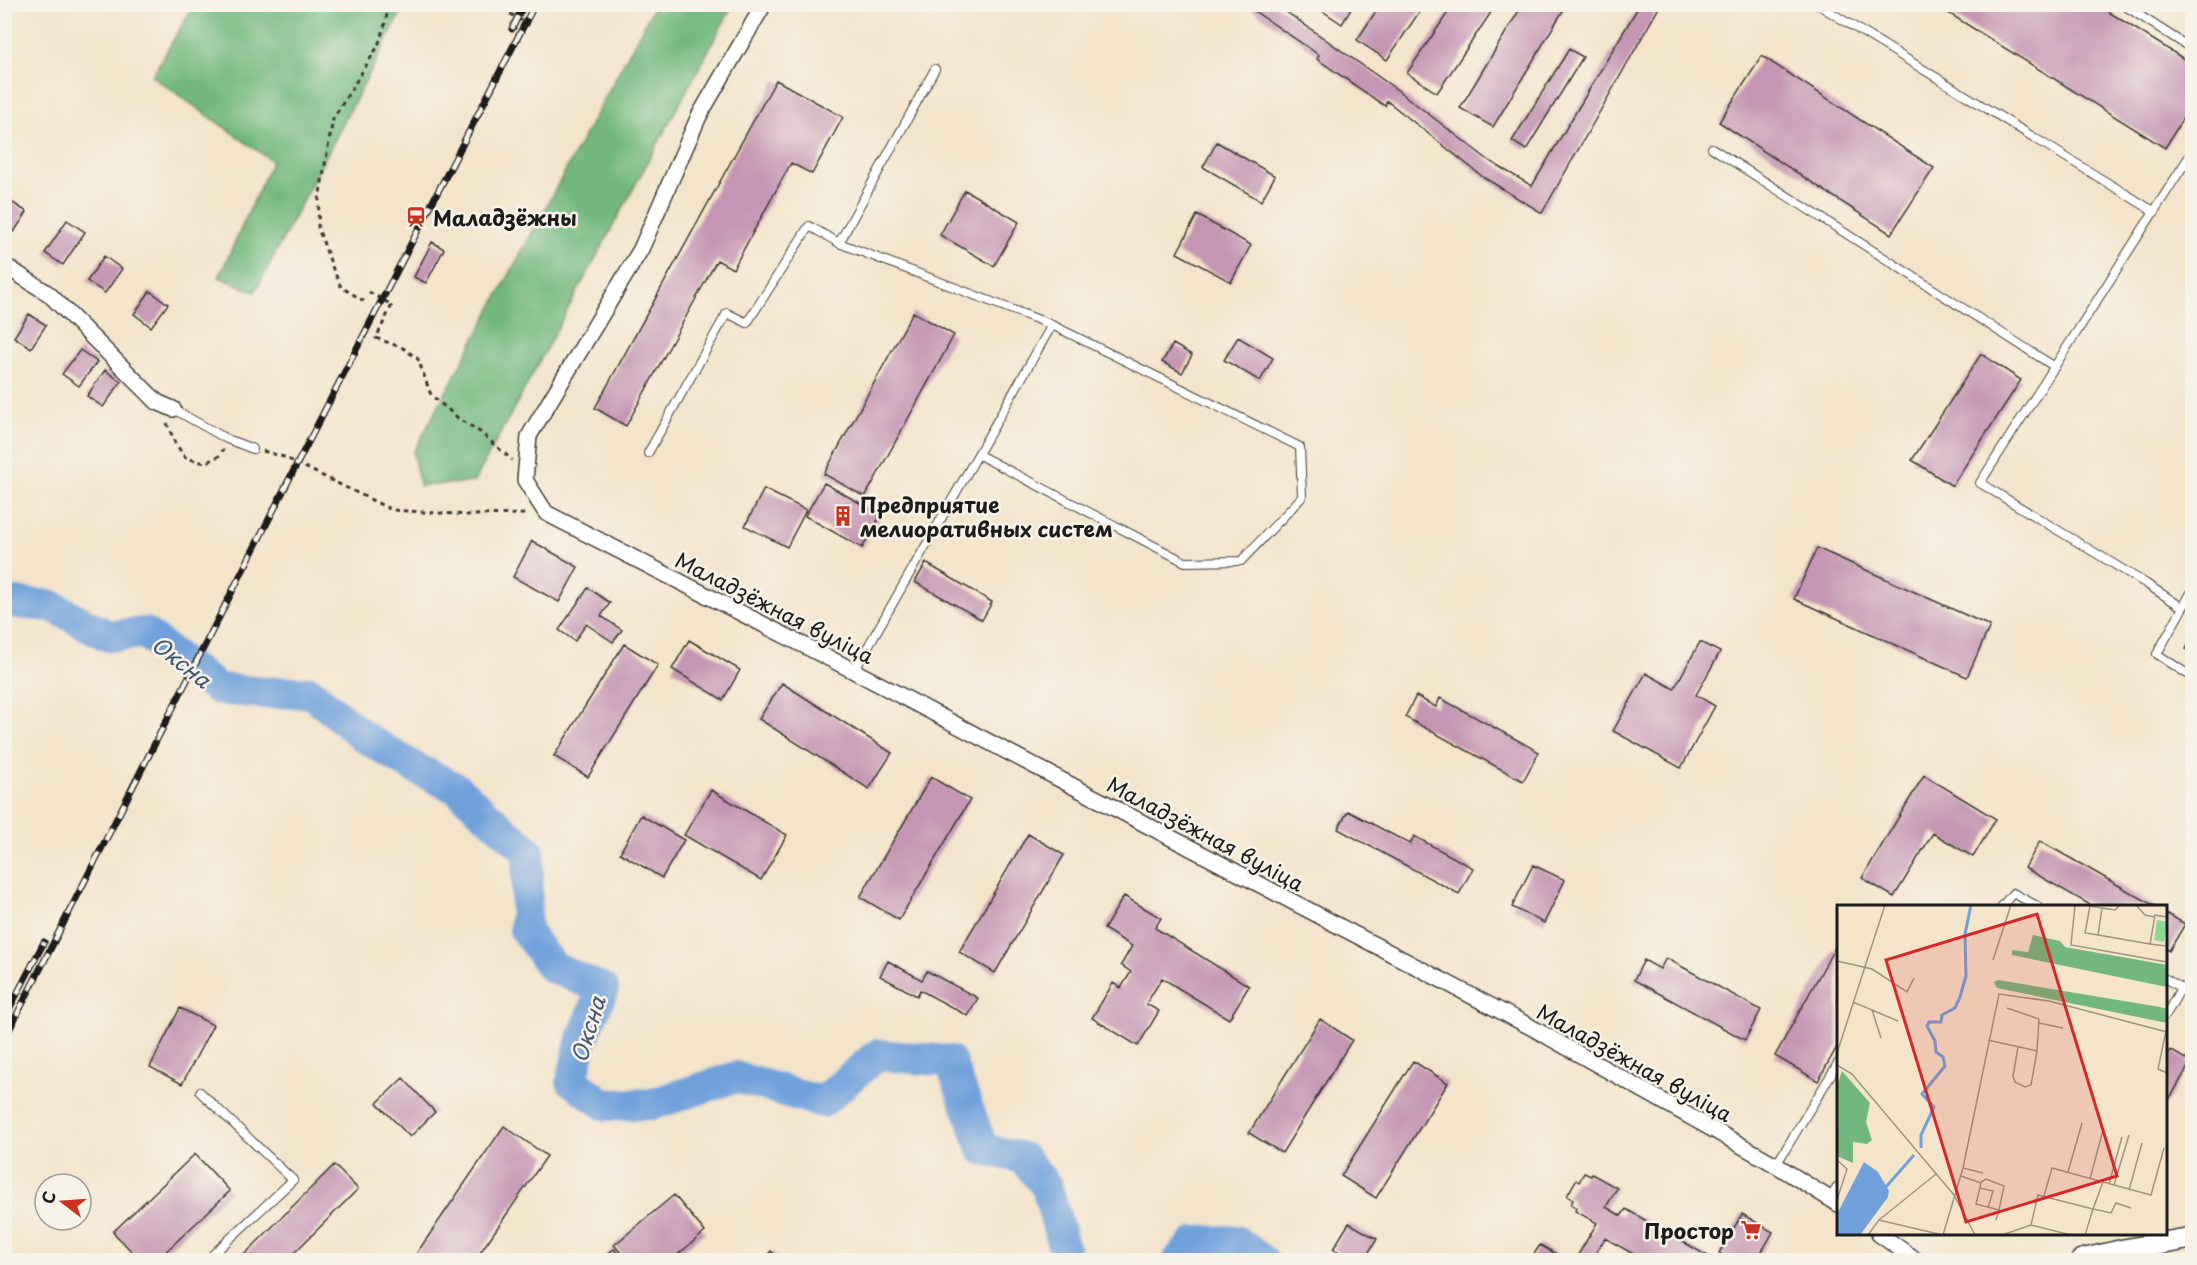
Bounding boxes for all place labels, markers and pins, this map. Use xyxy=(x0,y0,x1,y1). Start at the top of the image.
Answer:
place label: Маладзёжны xyxy=(433,201,577,233)
station icon: Маладзёжны xyxy=(404,205,428,229)
place label: Предприятие мелиоративных систем xyxy=(860,488,1113,544)
building icon: Предприятие мелиоративных систем xyxy=(831,504,855,528)
place label: Простор xyxy=(1644,1214,1734,1246)
supermarket icon: Простор xyxy=(1739,1218,1763,1242)

